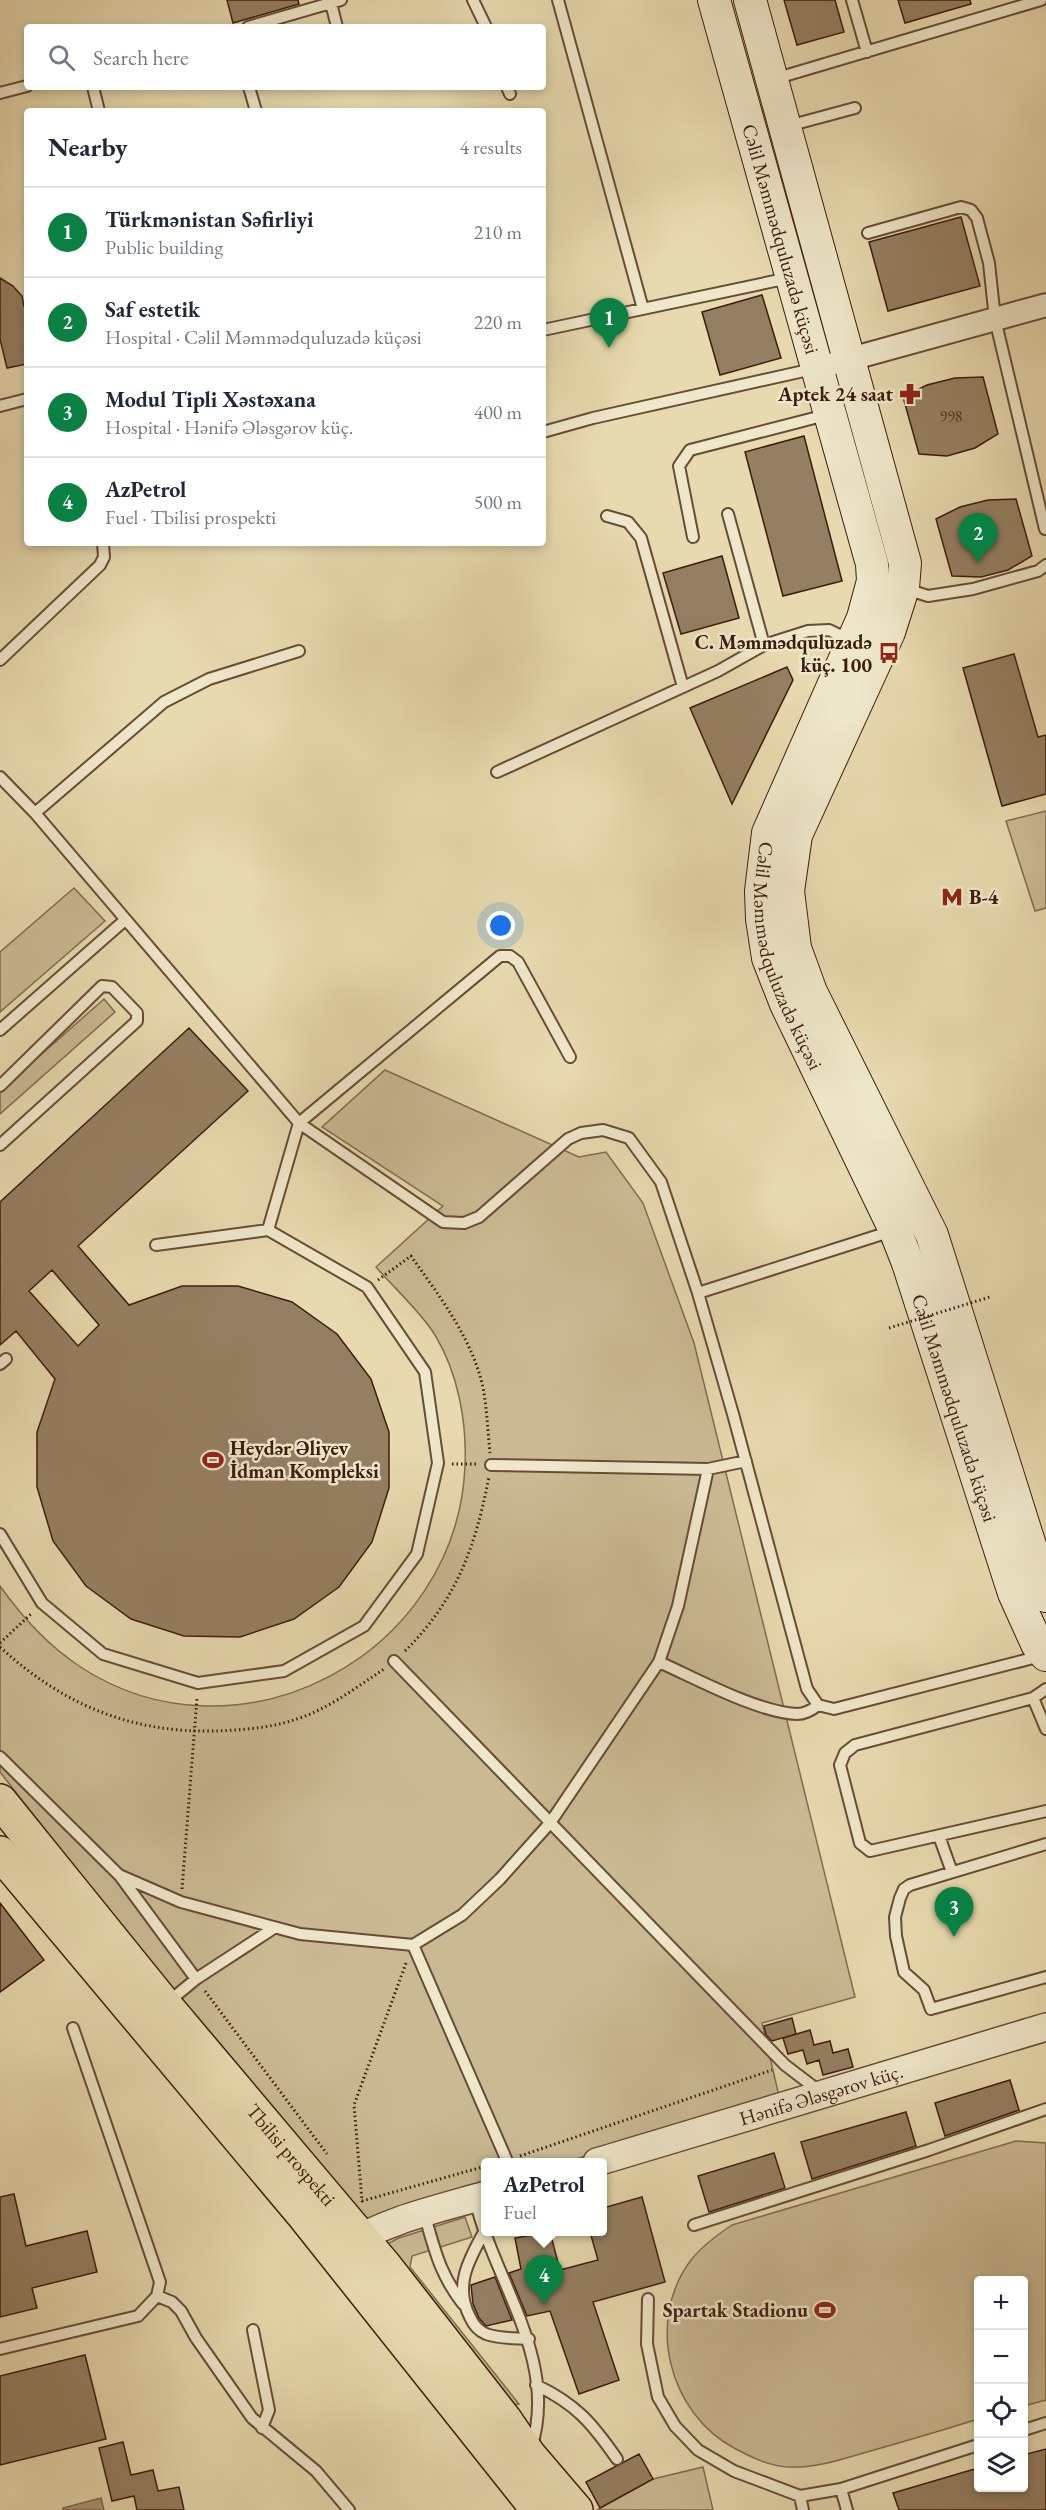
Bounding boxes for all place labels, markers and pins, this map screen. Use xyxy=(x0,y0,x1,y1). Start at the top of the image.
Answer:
pin: 1 xyxy=(590,298,628,348)
place label: Aptek 24 saat xyxy=(777,381,893,407)
pharmacy icon: Aptek 24 saat xyxy=(898,382,922,406)
pin: 2 xyxy=(958,514,998,563)
place label: C. Məmmədquluzadə küç. 100 xyxy=(695,629,872,678)
bus stop icon: C. Məmmədquluzadə küç. 100 xyxy=(877,641,901,665)
place label: B-4 xyxy=(969,884,999,910)
metro station icon: B-4 xyxy=(940,885,964,909)
place label: Heydər Əliyev İdman Kompleksi xyxy=(230,1435,379,1484)
sports icon: Heydər Əliyev İdman Kompleksi xyxy=(201,1448,225,1472)
pin: 3 xyxy=(934,1888,974,1937)
pin: 4 xyxy=(524,2256,564,2305)
place label: Spartak Stadionu xyxy=(663,2297,808,2323)
sports icon: Spartak Stadionu xyxy=(813,2298,837,2322)

